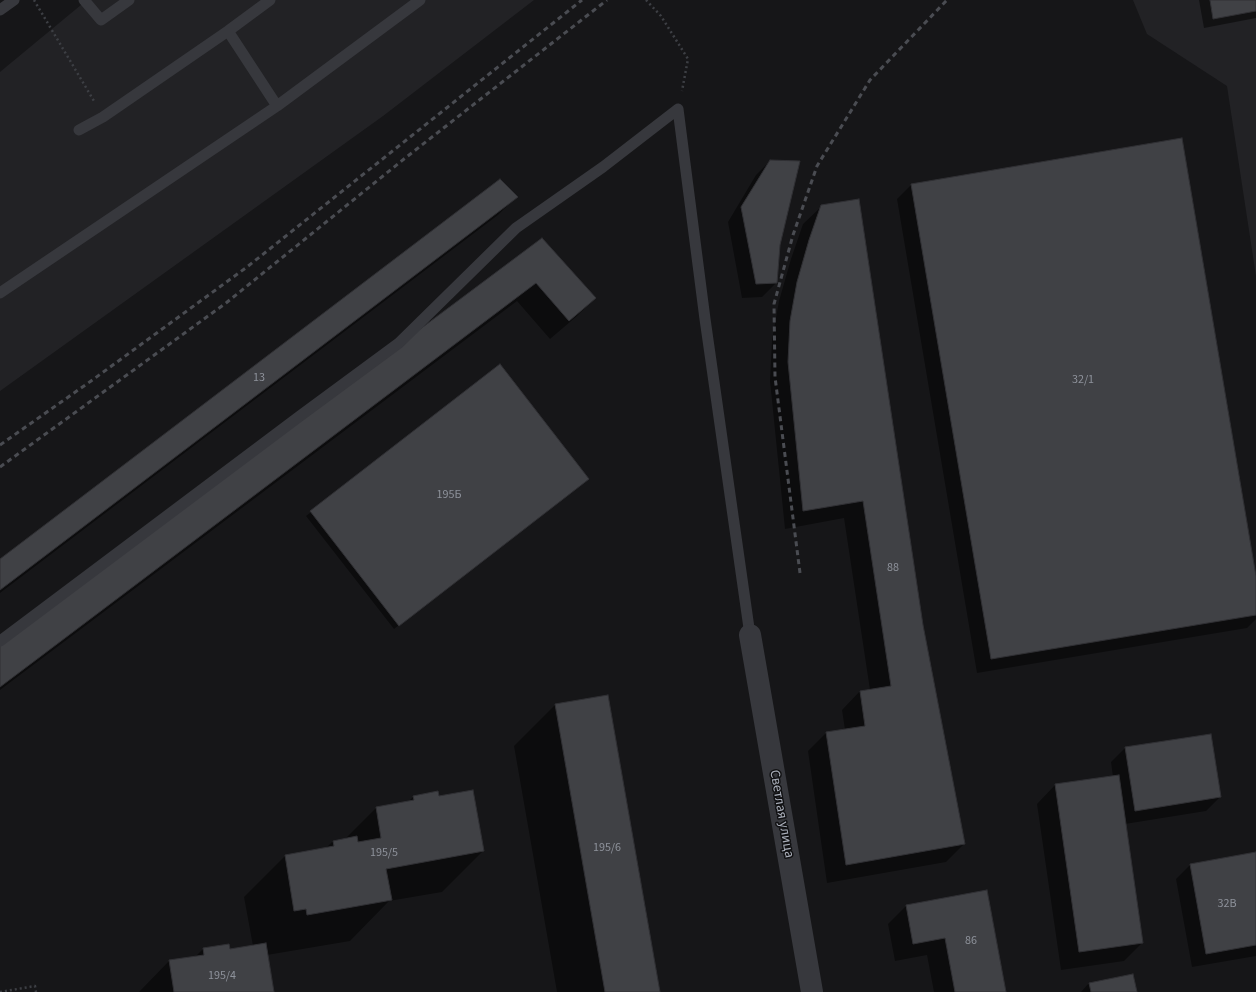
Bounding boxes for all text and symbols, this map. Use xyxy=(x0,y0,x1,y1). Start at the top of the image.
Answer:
house number: 13 xyxy=(253,371,265,385)
house number: 32/1 xyxy=(1072,373,1094,387)
house number: 195Б xyxy=(437,488,461,502)
house number: 88 xyxy=(887,561,899,575)
street label: Светлая улица xyxy=(765,769,797,859)
house number: 195/6 xyxy=(593,841,621,855)
house number: 195/5 xyxy=(370,846,398,860)
house number: 32В xyxy=(1218,897,1236,911)
house number: 86 xyxy=(965,934,977,948)
house number: 195/4 xyxy=(208,969,236,983)

